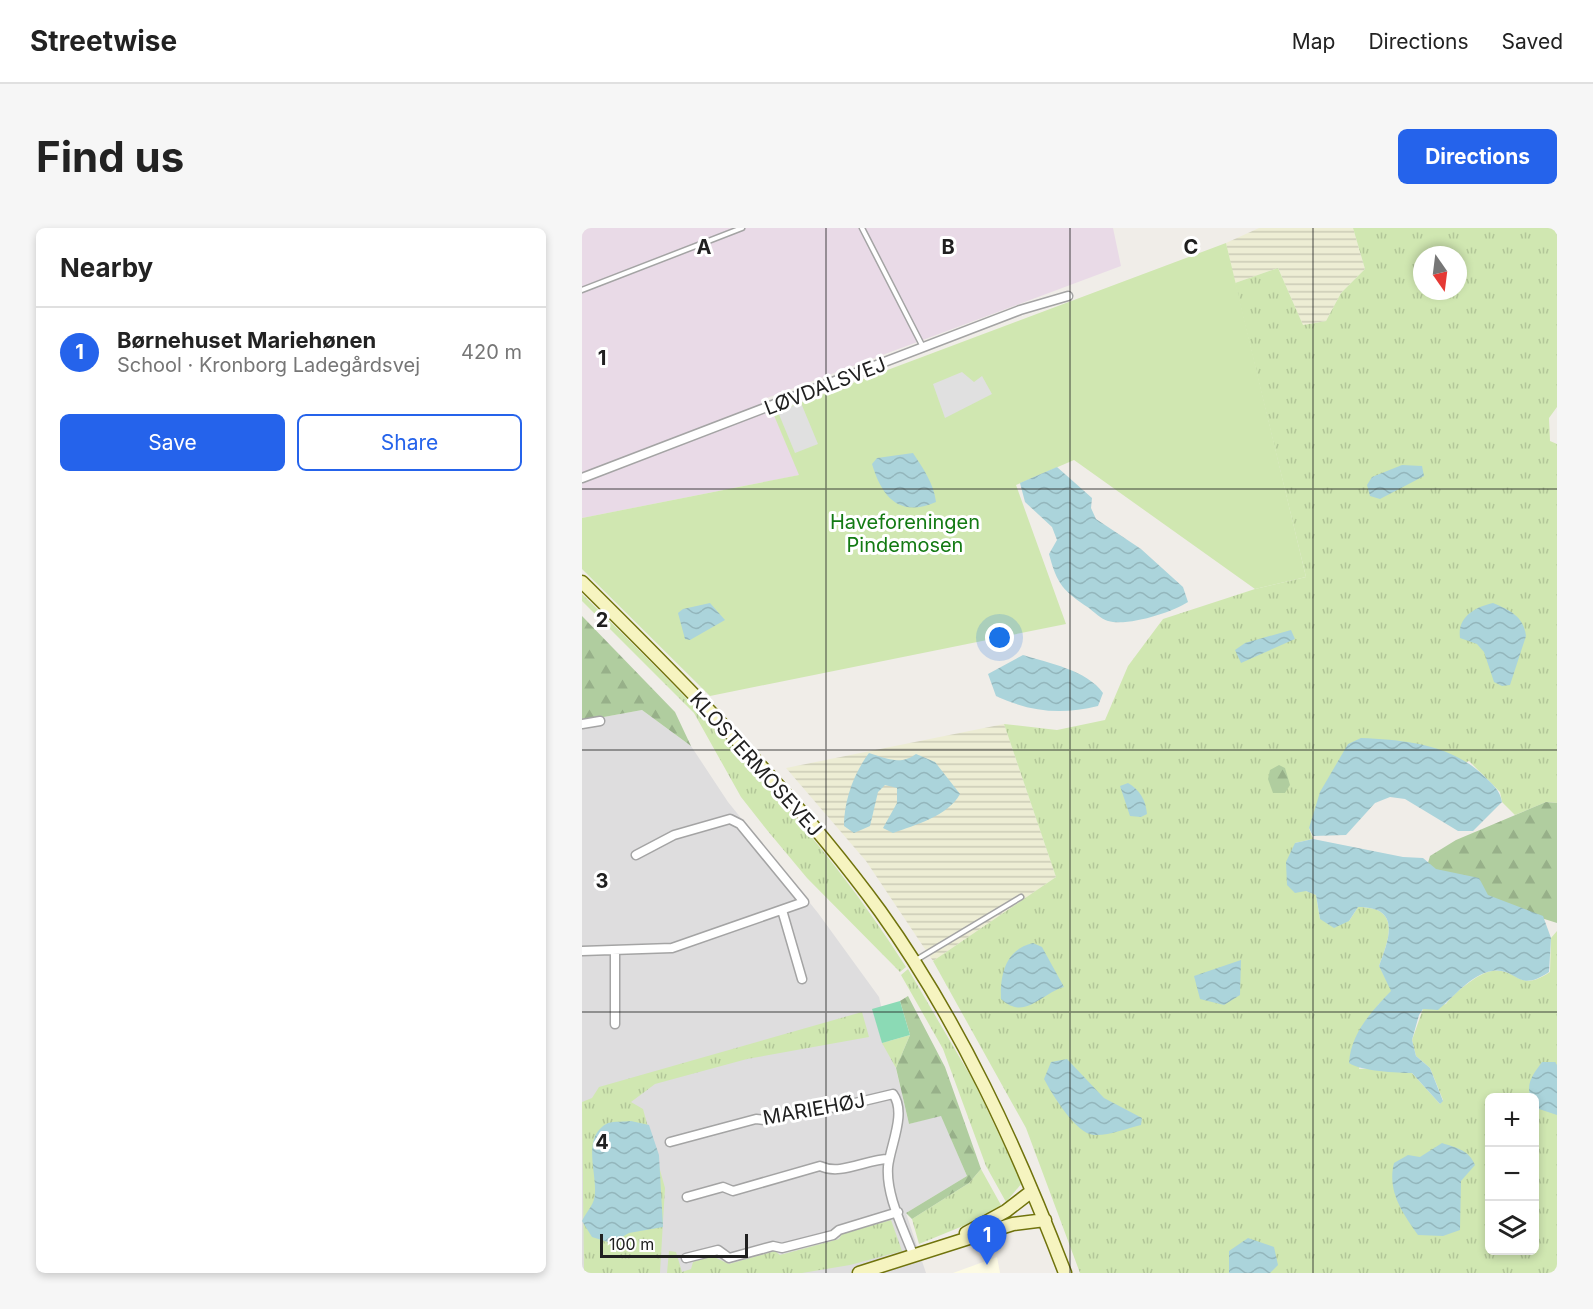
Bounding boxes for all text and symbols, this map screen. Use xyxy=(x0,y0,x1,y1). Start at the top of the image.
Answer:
text: Streetwise xyxy=(30,24,177,58)
text: Map xyxy=(1292,29,1335,54)
text: Directions xyxy=(1368,29,1469,54)
text: Saved xyxy=(1502,29,1563,54)
button: Directions xyxy=(1398,129,1557,184)
text: Find us xyxy=(36,131,184,182)
text: A xyxy=(697,235,712,259)
text: B xyxy=(941,235,955,259)
text: C xyxy=(1184,235,1198,259)
north arrow xyxy=(1413,246,1467,300)
text: Nearby xyxy=(60,252,153,283)
text: Børnehuset Mariehønen xyxy=(117,327,376,353)
text: 1 xyxy=(75,340,84,364)
text: 420 m xyxy=(461,340,522,364)
text: 1 xyxy=(598,346,606,370)
street label: LØVDALSVEJ xyxy=(761,352,889,420)
text: School · Kronborg Ladegårdsvej xyxy=(117,353,420,377)
button: Save xyxy=(60,414,285,471)
button: Share xyxy=(297,414,522,471)
park label: Haveforeningen Pindemosen xyxy=(830,510,980,557)
text: 2 xyxy=(596,608,608,632)
your location xyxy=(985,623,1014,652)
street label: KLOSTERMOSEVEJ xyxy=(685,687,827,841)
text: 3 xyxy=(596,869,608,893)
street label: MARIEHØJ xyxy=(761,1088,867,1130)
map controls xyxy=(1485,1093,1539,1255)
button: + xyxy=(1485,1093,1539,1147)
text: 4 xyxy=(595,1130,609,1154)
button: − xyxy=(1485,1147,1539,1201)
button: layers xyxy=(1485,1201,1539,1255)
pin: 1 xyxy=(968,1216,1006,1265)
scale bar xyxy=(600,1231,748,1258)
text: 100 m xyxy=(609,1234,654,1254)

